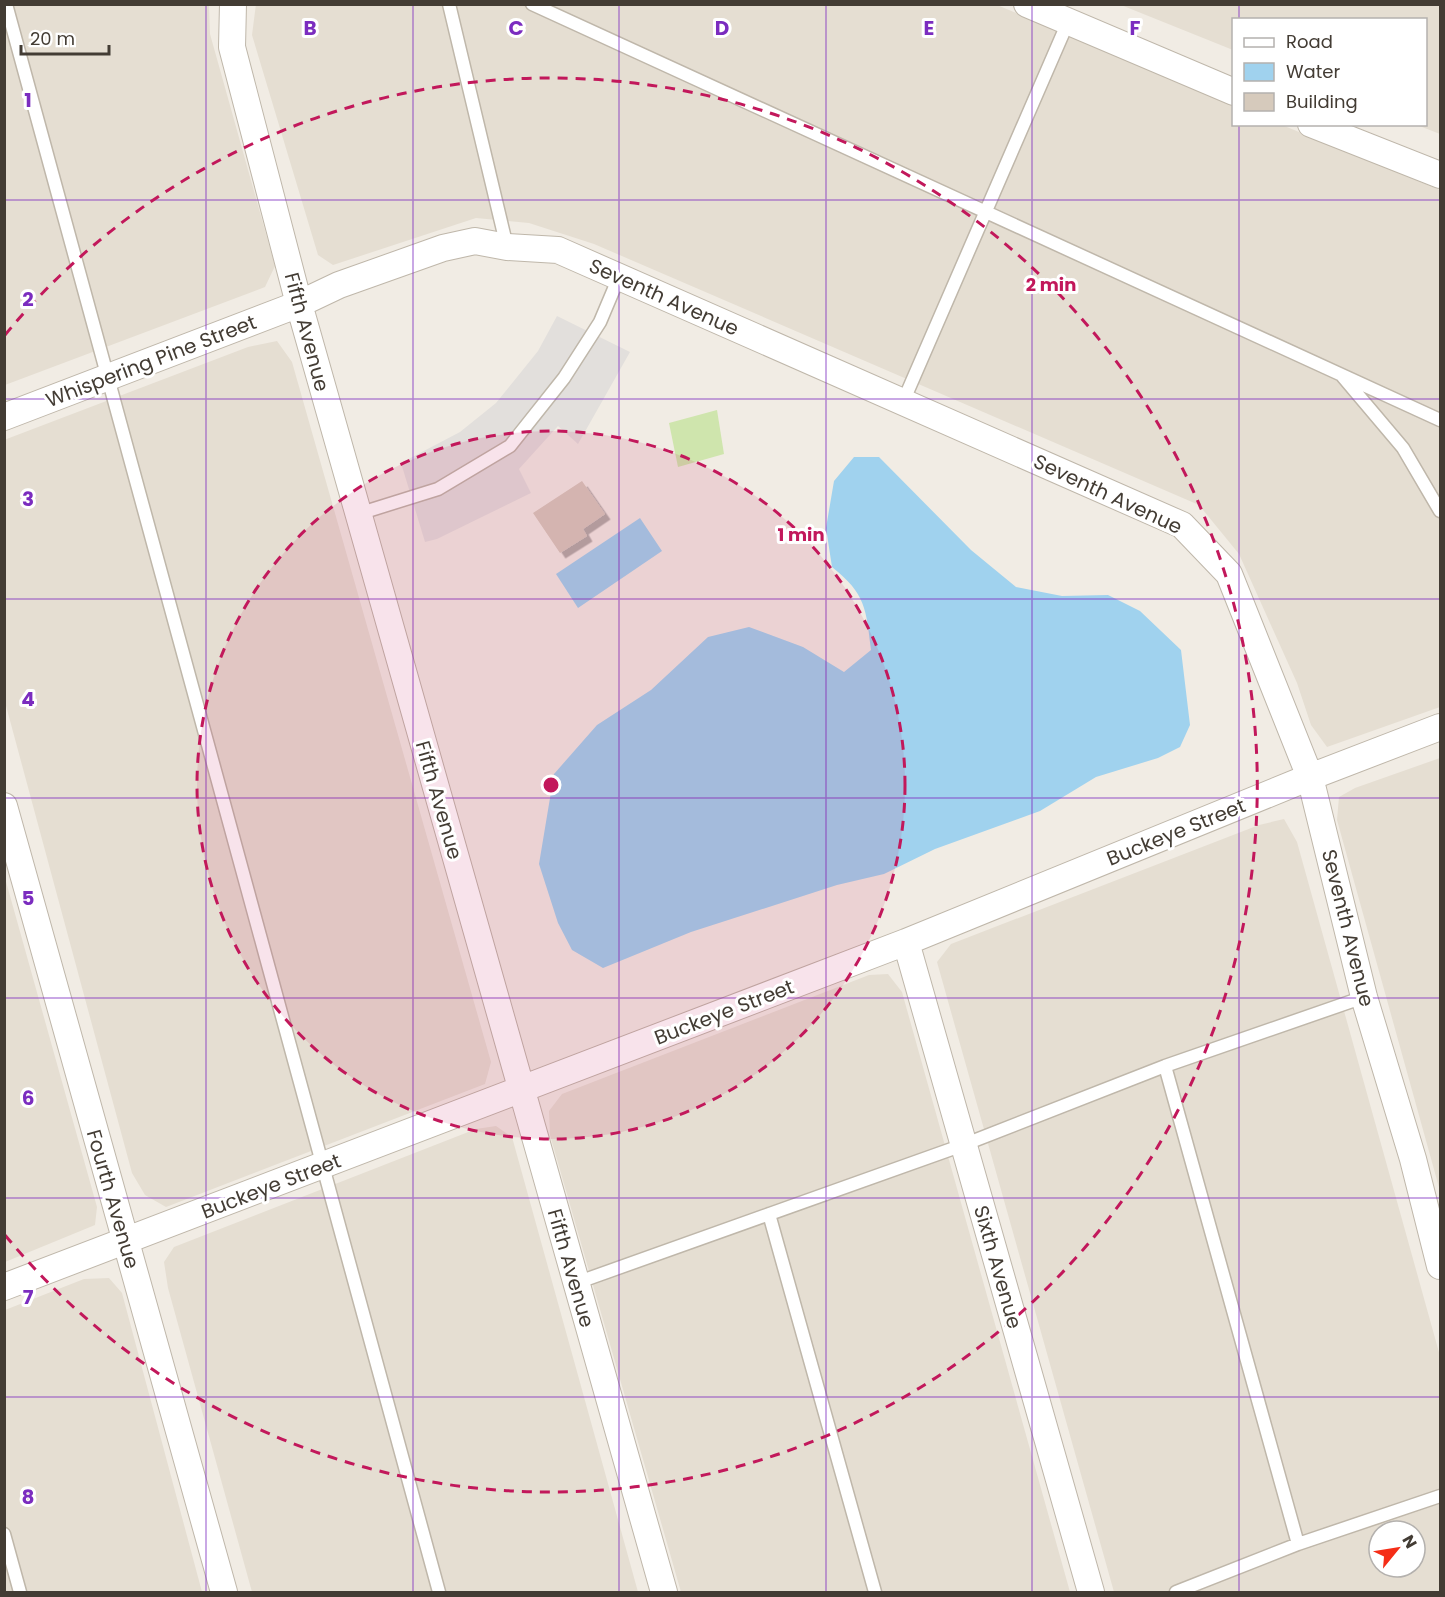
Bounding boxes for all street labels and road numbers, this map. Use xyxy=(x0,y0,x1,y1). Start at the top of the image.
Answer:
street label: Seventh Avenue xyxy=(585,251,743,343)
street label: Fifth Avenue xyxy=(278,269,336,395)
street label: Whispering Pine Street xyxy=(42,308,260,414)
street label: Seventh Avenue xyxy=(1029,447,1187,541)
street label: Fifth Avenue xyxy=(409,737,469,863)
street label: Buckeye Street xyxy=(1102,791,1250,873)
street label: Seventh Avenue xyxy=(1315,846,1381,1010)
street label: Buckeye Street xyxy=(650,973,798,1051)
street label: Fourth Avenue xyxy=(80,1126,146,1272)
street label: Buckeye Street xyxy=(197,1147,345,1225)
street label: Sixth Avenue xyxy=(967,1202,1029,1332)
street label: Fifth Avenue xyxy=(541,1205,601,1331)

